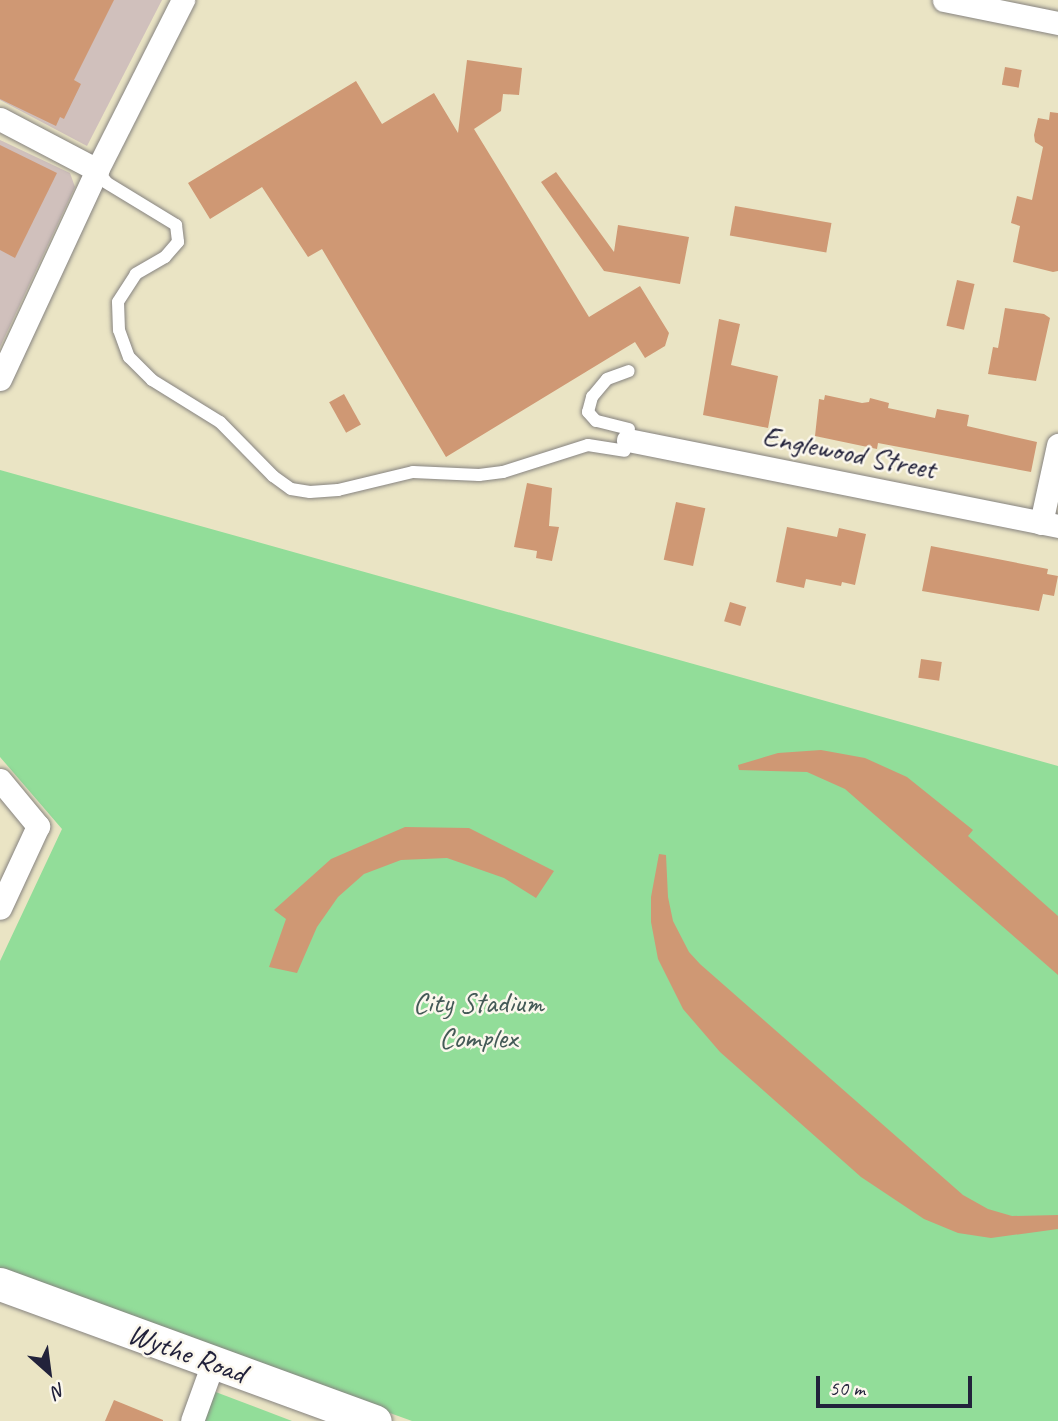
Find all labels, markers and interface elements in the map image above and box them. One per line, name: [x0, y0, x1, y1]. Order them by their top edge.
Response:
street label: Englewood Street: [759, 418, 939, 486]
park label: City Stadium Complex: [413, 984, 543, 1054]
street label: Wythe Road: [123, 1315, 251, 1391]
north arrow: [14, 1337, 84, 1407]
scale bar: [820, 1362, 976, 1406]
text: 50 m: [829, 1375, 865, 1401]
text: N: [48, 1377, 70, 1404]

